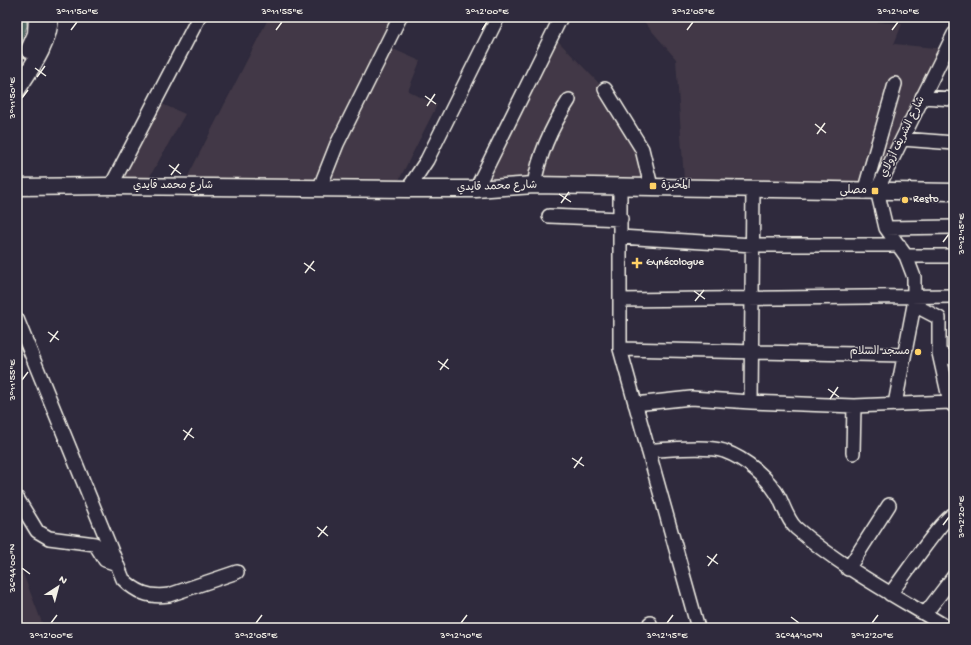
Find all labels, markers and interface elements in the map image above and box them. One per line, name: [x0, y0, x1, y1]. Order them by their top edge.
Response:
text: 3°11'50"E: [55, 6, 99, 18]
text: 3°11'55"E: [260, 6, 303, 18]
text: 3°12'00"E: [465, 6, 509, 18]
text: 3°12'05"E: [671, 6, 715, 18]
text: 3°12'10"E: [876, 6, 919, 18]
text: 3°11'50"E: [7, 76, 19, 120]
street label: شارع الشريف أزولاي: [876, 94, 929, 180]
street label: شارع محمد قايدي: [133, 179, 213, 193]
street label: شارع محمد قايدي: [457, 179, 537, 195]
place label: المخبزة: [661, 179, 690, 192]
marker: المخبزة: [648, 181, 658, 191]
place label: مصلى: [840, 184, 867, 197]
marker: مصلى: [870, 186, 880, 196]
place label: Resto: [913, 194, 939, 206]
marker: Resto: [900, 195, 910, 205]
text: 3°12'15"E: [956, 213, 968, 255]
marker: Gynécologue: [631, 257, 643, 269]
place label: Gynécologue: [646, 257, 704, 269]
place label: مسجد السلام: [850, 345, 910, 359]
marker: مسجد السلام: [913, 347, 923, 357]
text: 3°11'55"E: [7, 359, 19, 402]
text: 3°12'20"E: [956, 495, 968, 539]
text: 36°44'00"N: [7, 543, 19, 593]
north arrow: [38, 567, 78, 607]
text: N: [56, 574, 69, 587]
text: 3°12'00"E: [29, 630, 73, 642]
text: 3°12'05"E: [234, 630, 278, 642]
text: 3°12'10"E: [439, 630, 482, 642]
text: 3°12'15"E: [646, 630, 688, 642]
text: 36°44'10"N: [774, 630, 823, 642]
text: 3°12'20"E: [850, 630, 894, 642]

